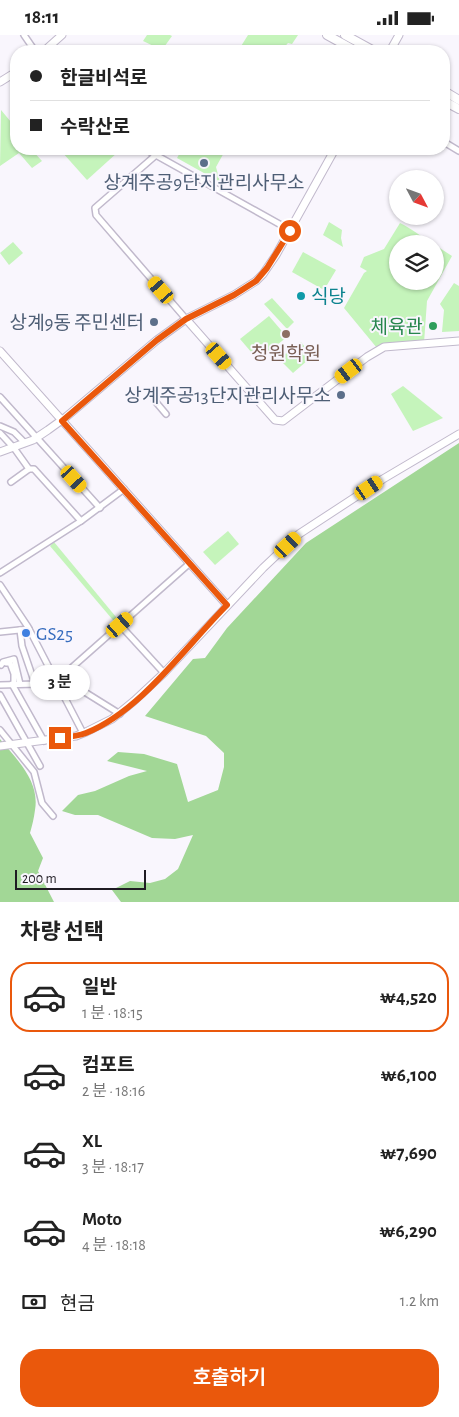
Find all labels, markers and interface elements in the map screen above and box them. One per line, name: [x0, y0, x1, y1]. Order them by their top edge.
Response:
text: 18:11: [25, 8, 59, 27]
text: 한글비석로: [60, 69, 147, 88]
text: 수락산로: [60, 118, 130, 137]
marker: 상계주공9단지관리사무소: [198, 157, 210, 169]
north arrow: [389, 170, 444, 225]
map controls: [389, 170, 444, 290]
place label: 상계주공9단지관리사무소: [103, 173, 305, 193]
route start: [279, 220, 301, 242]
button: layers: [389, 235, 444, 290]
car: [145, 274, 176, 306]
place label: 식당: [311, 287, 346, 307]
marker: 식당: [295, 290, 307, 302]
place label: 상계9동 주민센터: [10, 313, 144, 333]
marker: 상계9동 주민센터: [148, 316, 160, 328]
place label: 체육관: [371, 317, 423, 337]
marker: 체육관: [427, 320, 439, 332]
marker: 청원학원: [280, 328, 292, 340]
car: [203, 340, 234, 372]
place label: 청원학원: [251, 344, 321, 364]
car: [332, 356, 365, 386]
place label: 상계주공13단지관리사무소: [124, 386, 331, 406]
marker: 상계주공13단지관리사무소: [335, 389, 347, 401]
car: [58, 463, 89, 495]
car: [352, 473, 385, 503]
car: [271, 529, 304, 561]
car: [103, 609, 136, 641]
place label: GS25: [36, 625, 73, 644]
marker: GS25: [20, 627, 32, 639]
callout: 3 분: [30, 665, 90, 701]
text: 3 분: [48, 674, 72, 690]
route end: [49, 727, 71, 749]
scale bar: [15, 867, 146, 890]
text: 200 m: [22, 872, 57, 886]
text: 차량 선택: [20, 921, 104, 943]
icon: car: [22, 975, 67, 1020]
text: 일반: [82, 978, 117, 997]
text: ₩4,520: [380, 988, 437, 1007]
text: 1 분 · 18:15: [82, 1005, 143, 1021]
icon: car: [22, 1053, 67, 1098]
text: 컴포트: [82, 1056, 134, 1075]
text: ₩6,100: [381, 1066, 437, 1085]
text: 2 분 · 18:16: [82, 1083, 145, 1099]
icon: car: [22, 1131, 67, 1176]
text: XL: [82, 1132, 102, 1151]
text: ₩7,690: [380, 1144, 437, 1163]
text: 3 분 · 18:17: [82, 1159, 144, 1175]
icon: car: [22, 1209, 67, 1254]
text: Moto: [82, 1210, 122, 1229]
text: ₩6,290: [379, 1222, 437, 1241]
text: 4 분 · 18:18: [82, 1237, 146, 1253]
icon: cash: [20, 1288, 48, 1316]
text: 1.2 km: [400, 1293, 439, 1309]
text: 현금: [60, 1295, 95, 1314]
button: 호출하기: [20, 1349, 439, 1407]

